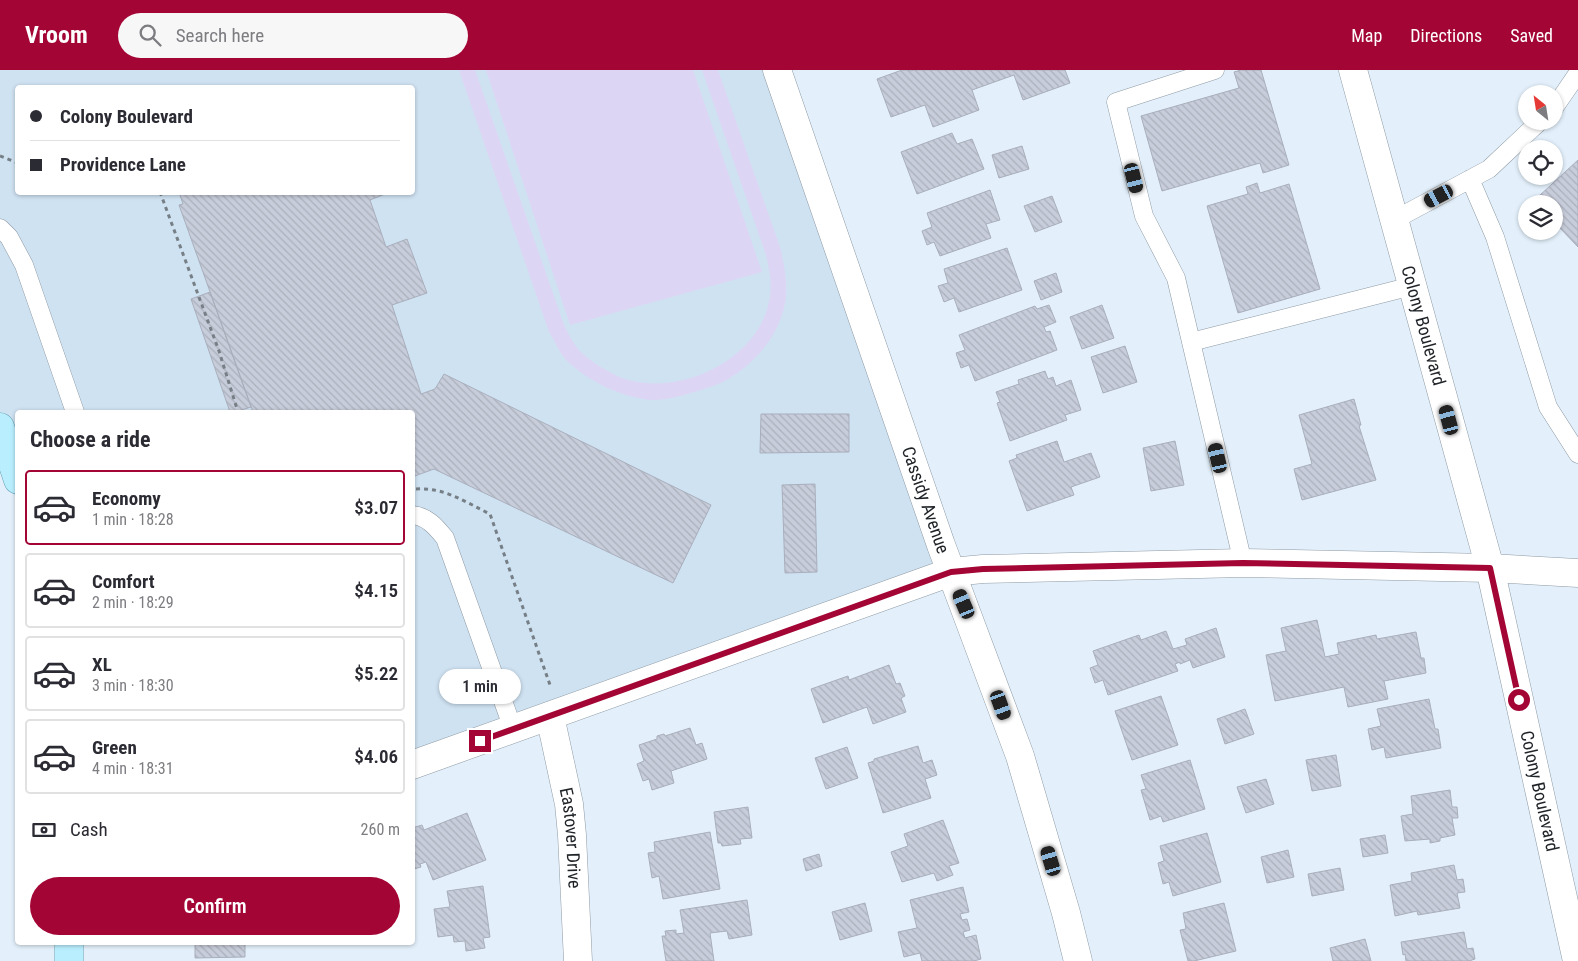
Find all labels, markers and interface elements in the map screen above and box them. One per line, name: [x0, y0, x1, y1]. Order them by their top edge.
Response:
search box: [118, 13, 468, 58]
text: Vroom: [25, 21, 88, 49]
icon: search: [136, 21, 164, 49]
text: Search here: [176, 24, 264, 47]
text: Map: [1351, 25, 1382, 46]
text: Directions: [1410, 25, 1482, 46]
text: Saved: [1510, 25, 1553, 46]
north arrow: [1518, 85, 1562, 130]
map controls: [1518, 85, 1563, 240]
text: Colony Boulevard: [60, 105, 193, 128]
button: locate: [1518, 140, 1563, 185]
text: Providence Lane: [60, 153, 186, 176]
car: [1123, 162, 1144, 194]
car: [1422, 182, 1455, 210]
button: layers: [1518, 195, 1563, 240]
street label: Colony Boulevard: [1397, 263, 1450, 388]
car: [1437, 404, 1460, 436]
text: Choose a ride: [30, 427, 151, 452]
car: [1207, 442, 1228, 474]
street label: Cassidy Avenue: [898, 444, 954, 556]
icon: car: [32, 485, 77, 530]
text: Economy: [92, 487, 161, 510]
text: $3.07: [354, 496, 398, 519]
text: 1 min · 18:28: [92, 510, 174, 529]
icon: car: [32, 568, 77, 613]
text: Comfort: [92, 570, 155, 593]
text: $4.15: [354, 579, 398, 602]
car: [951, 587, 976, 621]
text: 2 min · 18:29: [92, 593, 174, 612]
icon: car: [32, 651, 77, 696]
text: XL: [92, 653, 112, 676]
text: $5.22: [354, 662, 398, 685]
callout: 1 min: [439, 668, 521, 704]
text: 3 min · 18:30: [92, 676, 174, 695]
text: 1 min: [462, 677, 498, 696]
car: [988, 688, 1013, 722]
route start: [1508, 689, 1530, 711]
street label: Colony Boulevard: [1516, 729, 1563, 853]
route end: [469, 730, 491, 752]
icon: car: [32, 734, 77, 779]
text: Green: [92, 736, 137, 759]
text: $4.06: [354, 745, 398, 768]
text: 4 min · 18:31: [92, 759, 174, 778]
street label: Eastover Drive: [556, 785, 586, 889]
icon: cash: [30, 816, 58, 844]
text: Cash: [70, 818, 108, 841]
text: 260 m: [361, 820, 400, 839]
car: [1039, 844, 1062, 878]
button: Confirm: [30, 877, 400, 935]

